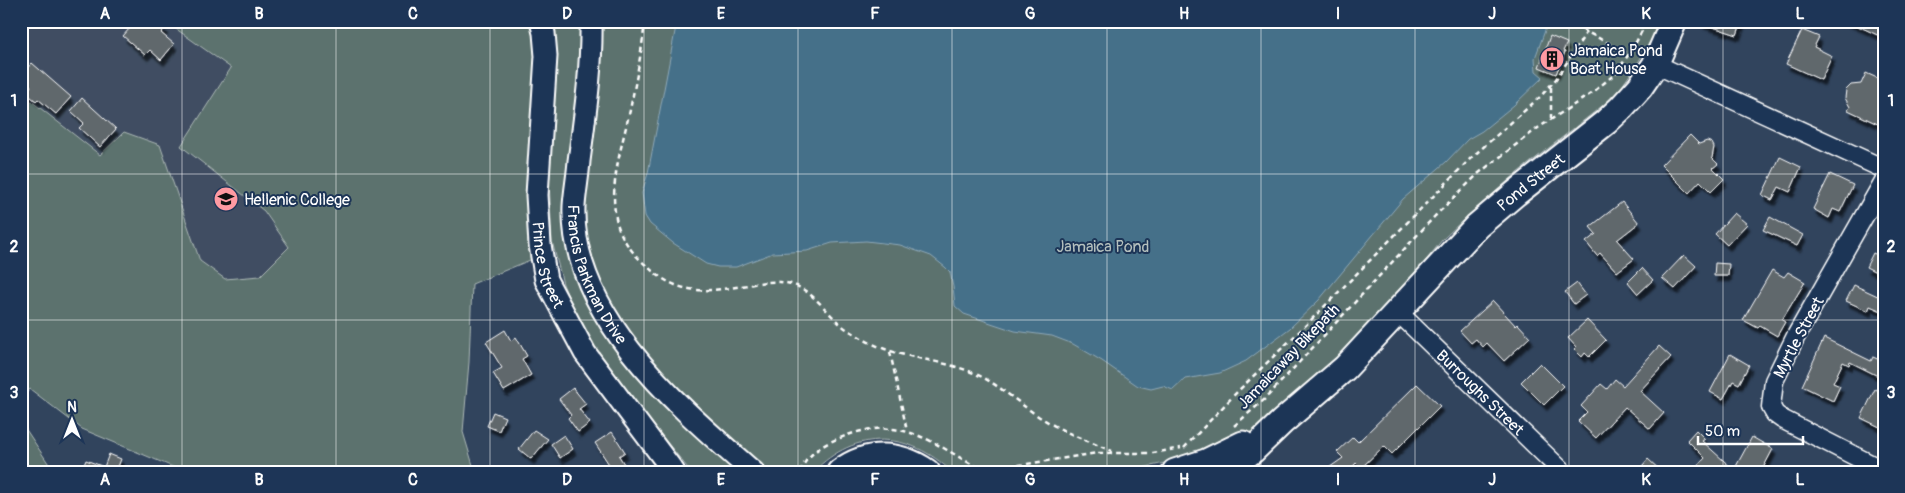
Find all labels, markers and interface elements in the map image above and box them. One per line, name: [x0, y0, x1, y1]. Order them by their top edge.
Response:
text: A: [100, 4, 111, 24]
text: B: [254, 4, 264, 24]
text: C: [408, 4, 418, 24]
text: D: [562, 4, 572, 24]
text: E: [717, 4, 726, 24]
text: F: [870, 4, 880, 24]
text: G: [1025, 4, 1036, 24]
text: H: [1179, 4, 1189, 24]
text: I: [1336, 4, 1340, 24]
text: J: [1488, 4, 1496, 24]
text: K: [1641, 4, 1651, 24]
text: L: [1795, 4, 1805, 24]
place label: Jamaica Pond Boat House: [1570, 41, 1663, 79]
building icon: Jamaica Pond Boat House: [1539, 46, 1565, 72]
text: 1: [11, 91, 17, 111]
text: 1: [1888, 91, 1894, 111]
street label: Pond Street: [1493, 149, 1569, 216]
school or university icon: Hellenic College: [213, 186, 239, 212]
place label: Hellenic College: [244, 190, 350, 210]
street label: Francis Parkman Drive: [563, 204, 631, 349]
street label: Prince Street: [528, 221, 568, 312]
text: 2: [10, 237, 19, 257]
park label: Jamaica Pond: [1057, 237, 1149, 257]
text: 2: [1887, 237, 1896, 257]
street label: Myrtle Street: [1769, 293, 1829, 381]
street label: Jamaicaway Bikepath: [1233, 300, 1344, 414]
street label: Burroughs Street: [1432, 346, 1528, 440]
text: 3: [10, 383, 19, 403]
text: 3: [1887, 383, 1896, 403]
north arrow: [48, 396, 98, 446]
text: N: [67, 399, 77, 416]
scale bar: [1698, 413, 1802, 445]
text: 50 m: [1705, 422, 1740, 441]
text: A: [100, 470, 111, 490]
text: B: [254, 470, 264, 490]
text: C: [408, 470, 418, 490]
text: D: [562, 470, 572, 490]
text: E: [717, 470, 726, 490]
text: F: [870, 470, 880, 490]
text: G: [1025, 470, 1036, 490]
text: H: [1179, 470, 1189, 490]
text: I: [1336, 470, 1340, 490]
text: J: [1488, 470, 1496, 490]
text: K: [1641, 470, 1651, 490]
text: L: [1795, 470, 1805, 490]

